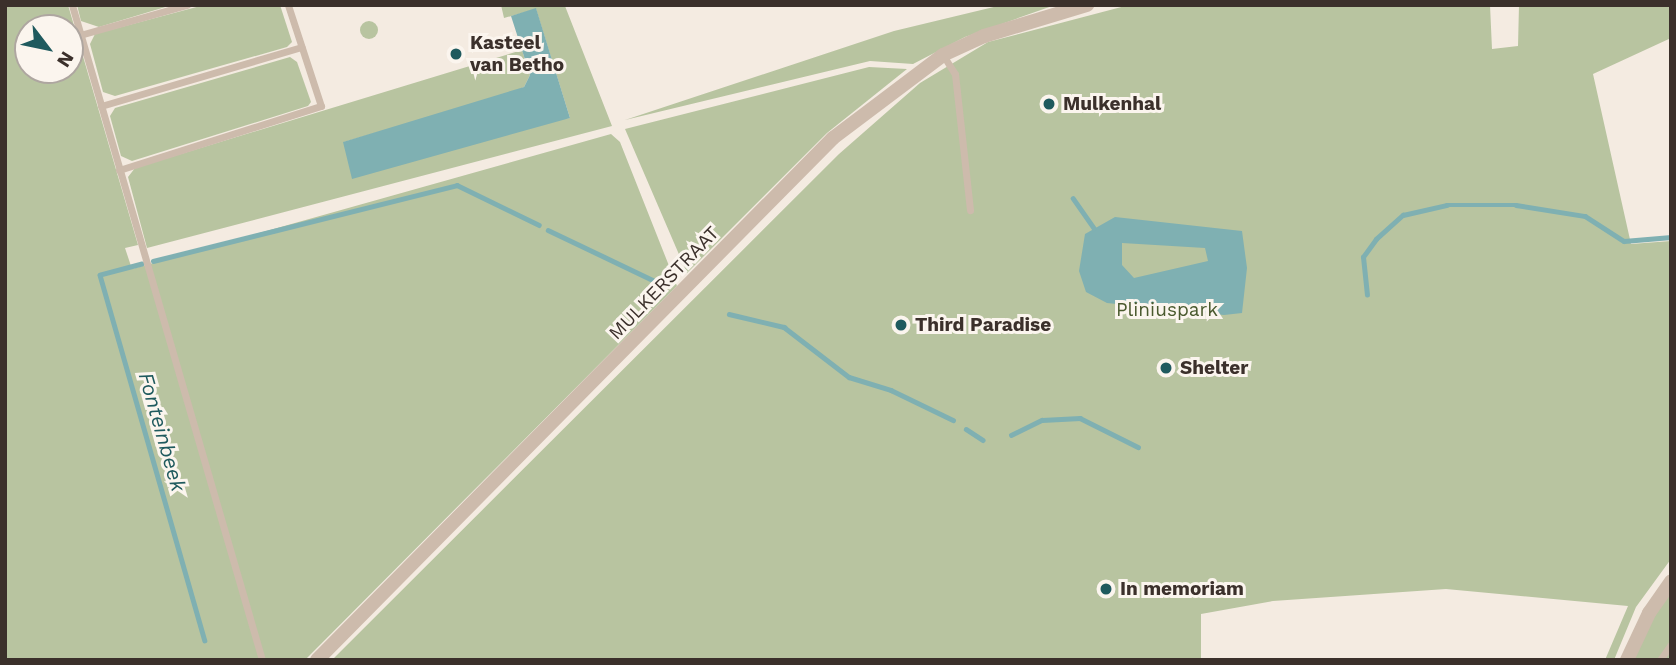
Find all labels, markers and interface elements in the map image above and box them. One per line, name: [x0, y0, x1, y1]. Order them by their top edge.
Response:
north arrow: [14, 14, 84, 84]
place label: Kasteel van Betho: [470, 32, 564, 76]
marker: Kasteel van Betho: [448, 46, 464, 62]
text: N: [52, 47, 79, 71]
place label: Mulkenhal: [1063, 93, 1161, 115]
marker: Mulkenhal: [1041, 96, 1057, 112]
street label: MULKERSTRAAT: [604, 222, 724, 344]
park label: Pliniuspark: [1116, 299, 1218, 321]
place label: Third Paradise: [915, 314, 1051, 336]
marker: Third Paradise: [893, 317, 909, 333]
place label: Shelter: [1180, 357, 1248, 379]
marker: Shelter: [1158, 360, 1174, 376]
water label: Fonteinbeek: [133, 369, 191, 495]
place label: In memoriam: [1120, 578, 1244, 600]
marker: In memoriam: [1098, 581, 1114, 597]

